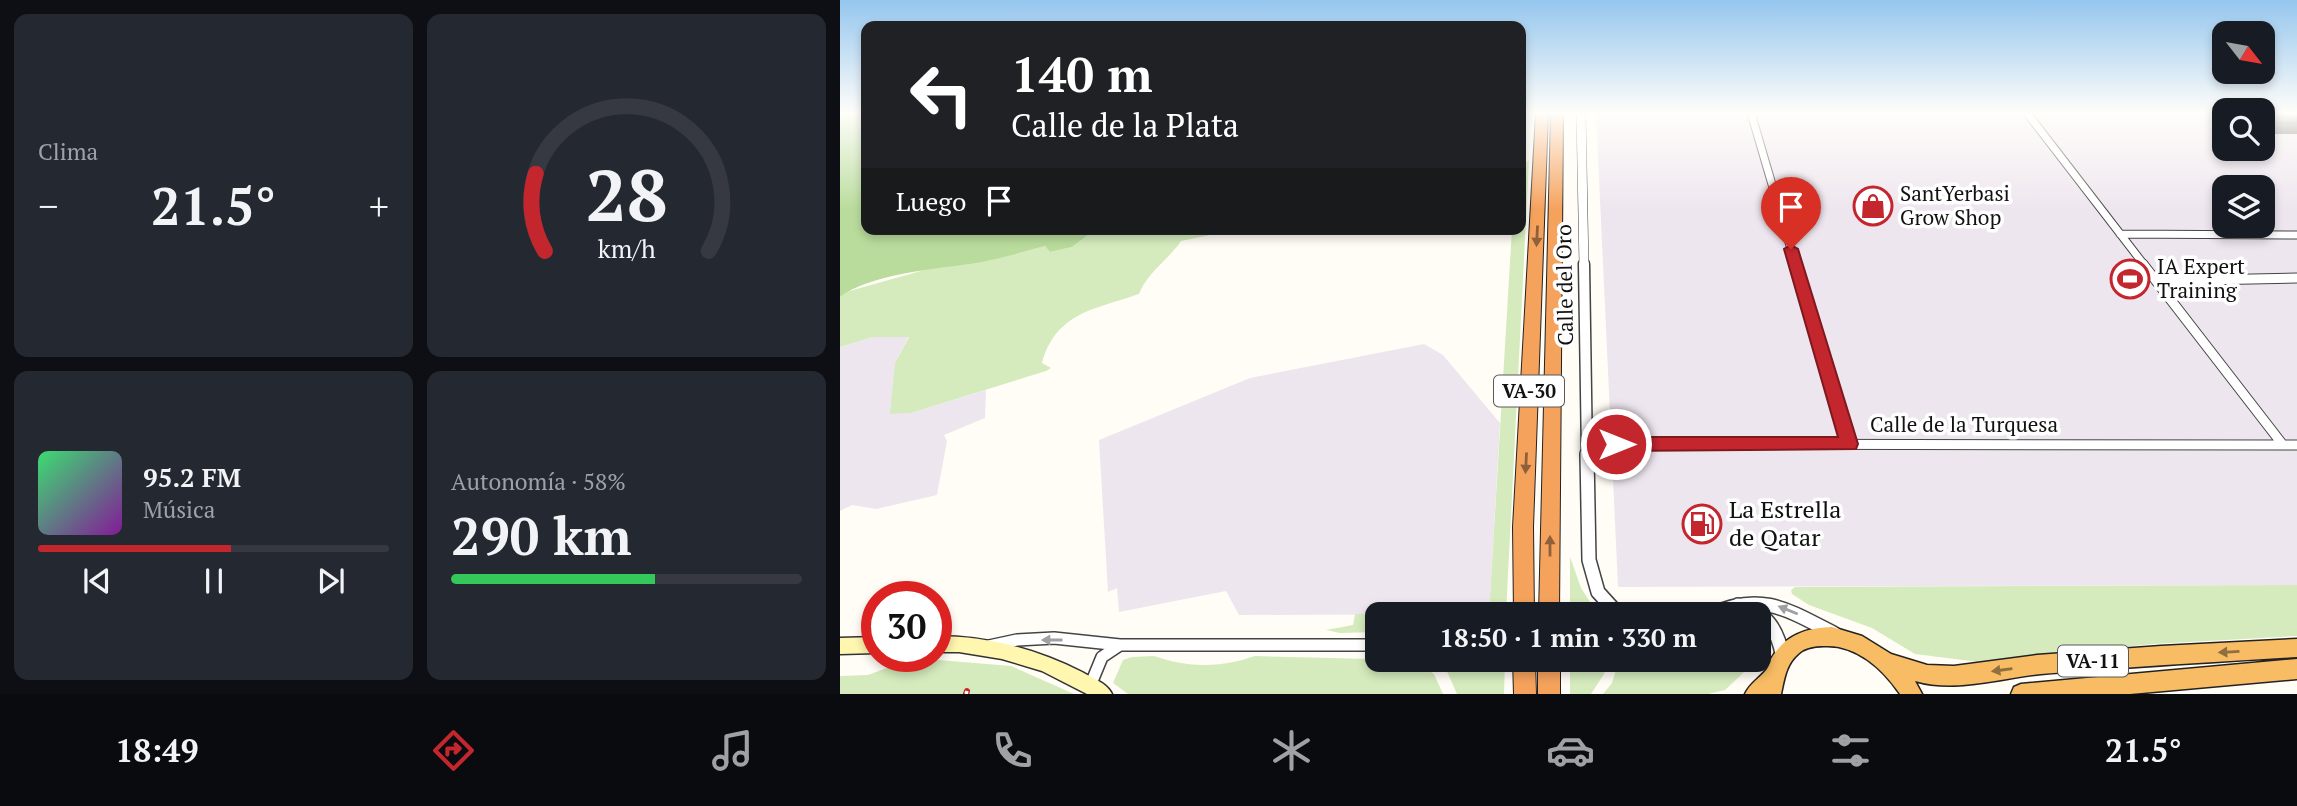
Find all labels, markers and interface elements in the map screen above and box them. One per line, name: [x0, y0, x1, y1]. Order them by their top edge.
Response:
north arrow: [2212, 21, 2275, 84]
map controls: [2212, 21, 2275, 238]
text: 140 m: [1011, 41, 1153, 106]
icon: left: [896, 49, 987, 140]
button: search: [2212, 98, 2275, 161]
text: Calle de la Plata: [1011, 104, 1239, 146]
text: Clima: [38, 136, 98, 167]
text: 28: [585, 146, 668, 243]
text: 21.5°: [151, 171, 276, 240]
button: layers: [2212, 175, 2275, 238]
pin: [1761, 177, 1821, 249]
place label: SantYerbasi Grow Shop: [1900, 179, 2010, 231]
text: −: [38, 181, 58, 231]
text: +: [369, 181, 389, 231]
icon: arrive: [980, 182, 1018, 220]
text: Luego: [896, 184, 966, 218]
shop icon: SantYerbasi Grow Shop: [1852, 185, 1894, 227]
icon: arrive: [1772, 188, 1810, 226]
street label: Calle del Oro: [1549, 224, 1579, 346]
one-way arrow: [1531, 225, 1542, 247]
text: km/h: [598, 232, 656, 265]
place label: IA Expert Training: [2157, 252, 2245, 304]
sports icon: IA Expert Training: [2109, 258, 2151, 300]
road number: VA-30: [1494, 376, 1564, 406]
position arrow: [1579, 407, 1653, 481]
street label: Calle de la Turquesa: [1870, 410, 2058, 438]
one-way arrow: [1520, 452, 1531, 474]
text: 95.2 FM: [143, 460, 241, 494]
text: Autonomía · 58%: [451, 466, 626, 497]
place label: La Estrella de Qatar: [1729, 493, 1841, 553]
text: Música: [143, 494, 215, 525]
text: 290 km: [451, 501, 632, 570]
fuel station icon: La Estrella de Qatar: [1681, 503, 1723, 545]
one-way arrow: [1544, 535, 1556, 557]
icon: previous: [78, 562, 116, 600]
icon: pause: [195, 562, 233, 600]
icon: next: [312, 562, 350, 600]
speed limit sign: 30: [861, 581, 952, 672]
one-way arrow: [1778, 605, 1799, 616]
text: 18:50 · 1 min · 330 m: [1439, 620, 1697, 654]
one-way arrow: [1041, 634, 1063, 646]
road number: VA-11: [2058, 646, 2128, 676]
one-way arrow: [2218, 647, 2240, 658]
one-way arrow: [1991, 665, 2013, 676]
icon: directions: [429, 726, 478, 775]
icon: music: [708, 726, 757, 775]
icon: phone: [988, 726, 1037, 775]
icon: climate: [1267, 726, 1316, 775]
icon: car: [1546, 726, 1595, 775]
icon: filters: [1826, 726, 1875, 775]
text: 18:49: [115, 729, 198, 771]
text: 21.5°: [2105, 729, 2182, 771]

